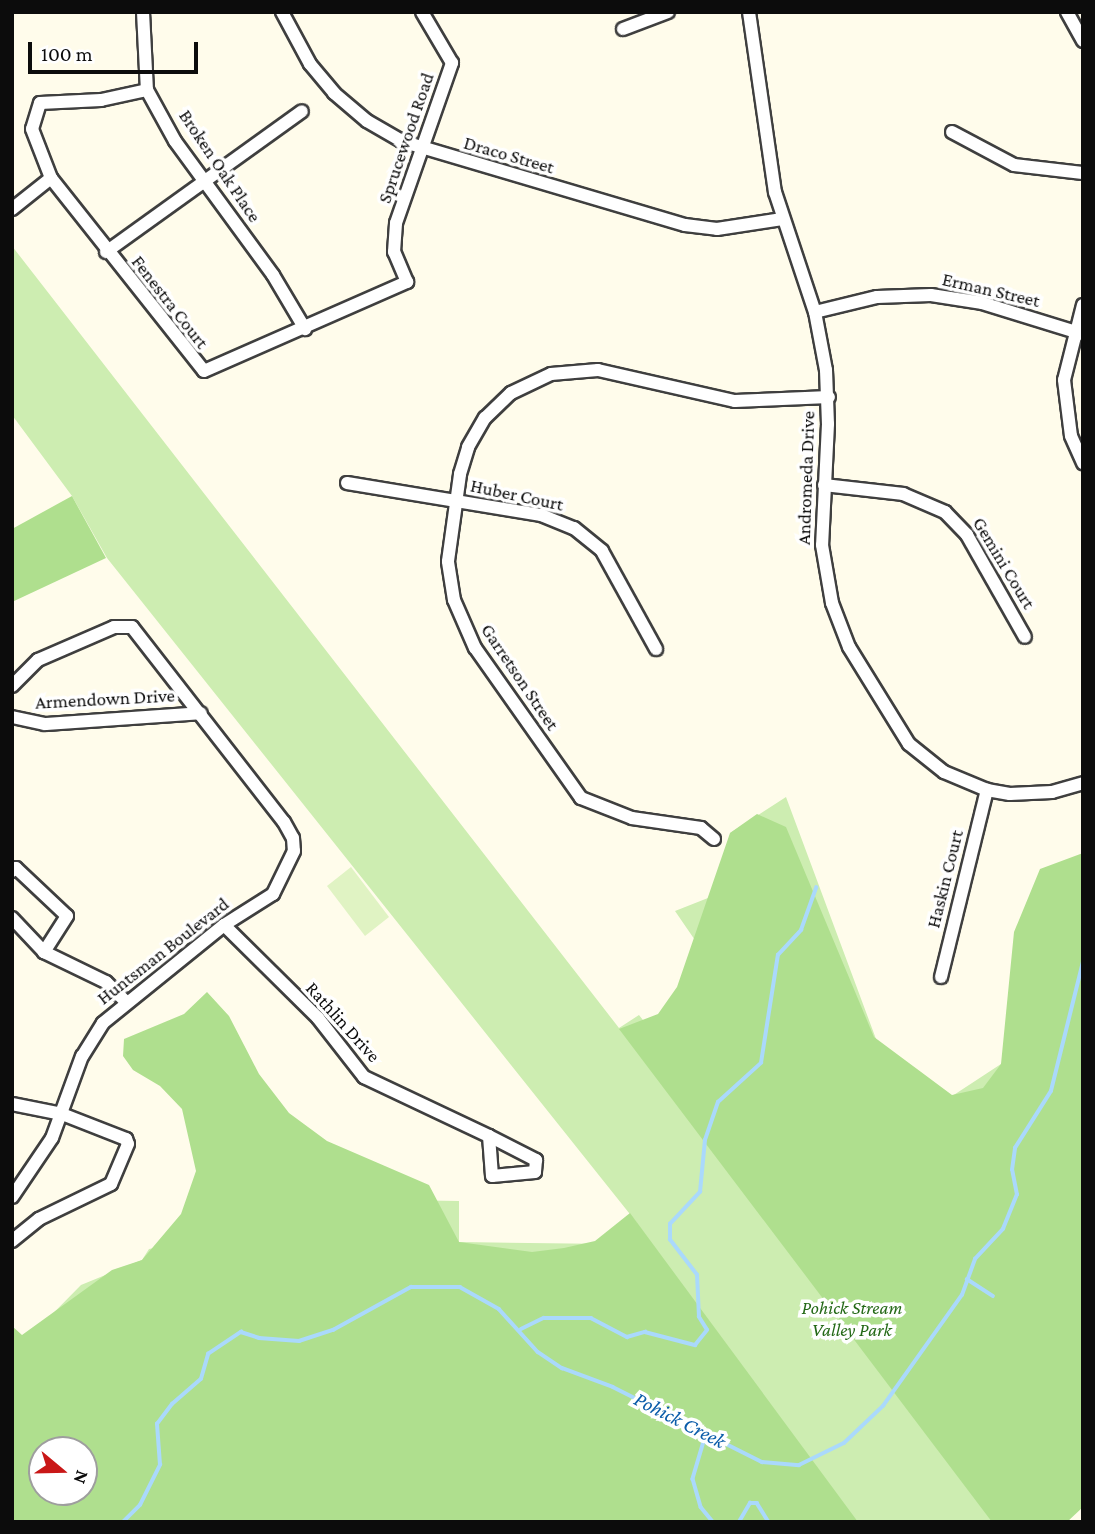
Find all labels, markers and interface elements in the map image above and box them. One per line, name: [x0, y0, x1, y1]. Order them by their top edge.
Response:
scale bar: [32, 28, 201, 72]
text: 100 m: [41, 42, 93, 66]
street label: Sprucewood Road: [373, 70, 439, 206]
street label: Broken Oak Place: [174, 105, 266, 227]
street label: Draco Street: [461, 131, 557, 179]
street label: Fenestra Court: [127, 251, 213, 353]
street label: Erman Street: [940, 268, 1042, 312]
street label: Andromeda Drive: [792, 411, 820, 545]
street label: Huber Court: [468, 474, 566, 516]
street label: Gemini Court: [968, 513, 1040, 613]
street label: Garretson Street: [476, 619, 564, 735]
street label: Armendown Drive: [35, 684, 175, 714]
street label: Haskin Court: [922, 828, 968, 930]
street label: Huntsman Boulevard: [93, 892, 233, 1010]
street label: Rathlin Drive: [301, 977, 385, 1067]
park label: Pohick Stream Valley Park: [802, 1297, 902, 1341]
water label: Pohick Creek: [630, 1386, 730, 1454]
north arrow: [28, 1436, 98, 1506]
text: N: [69, 1468, 93, 1487]

